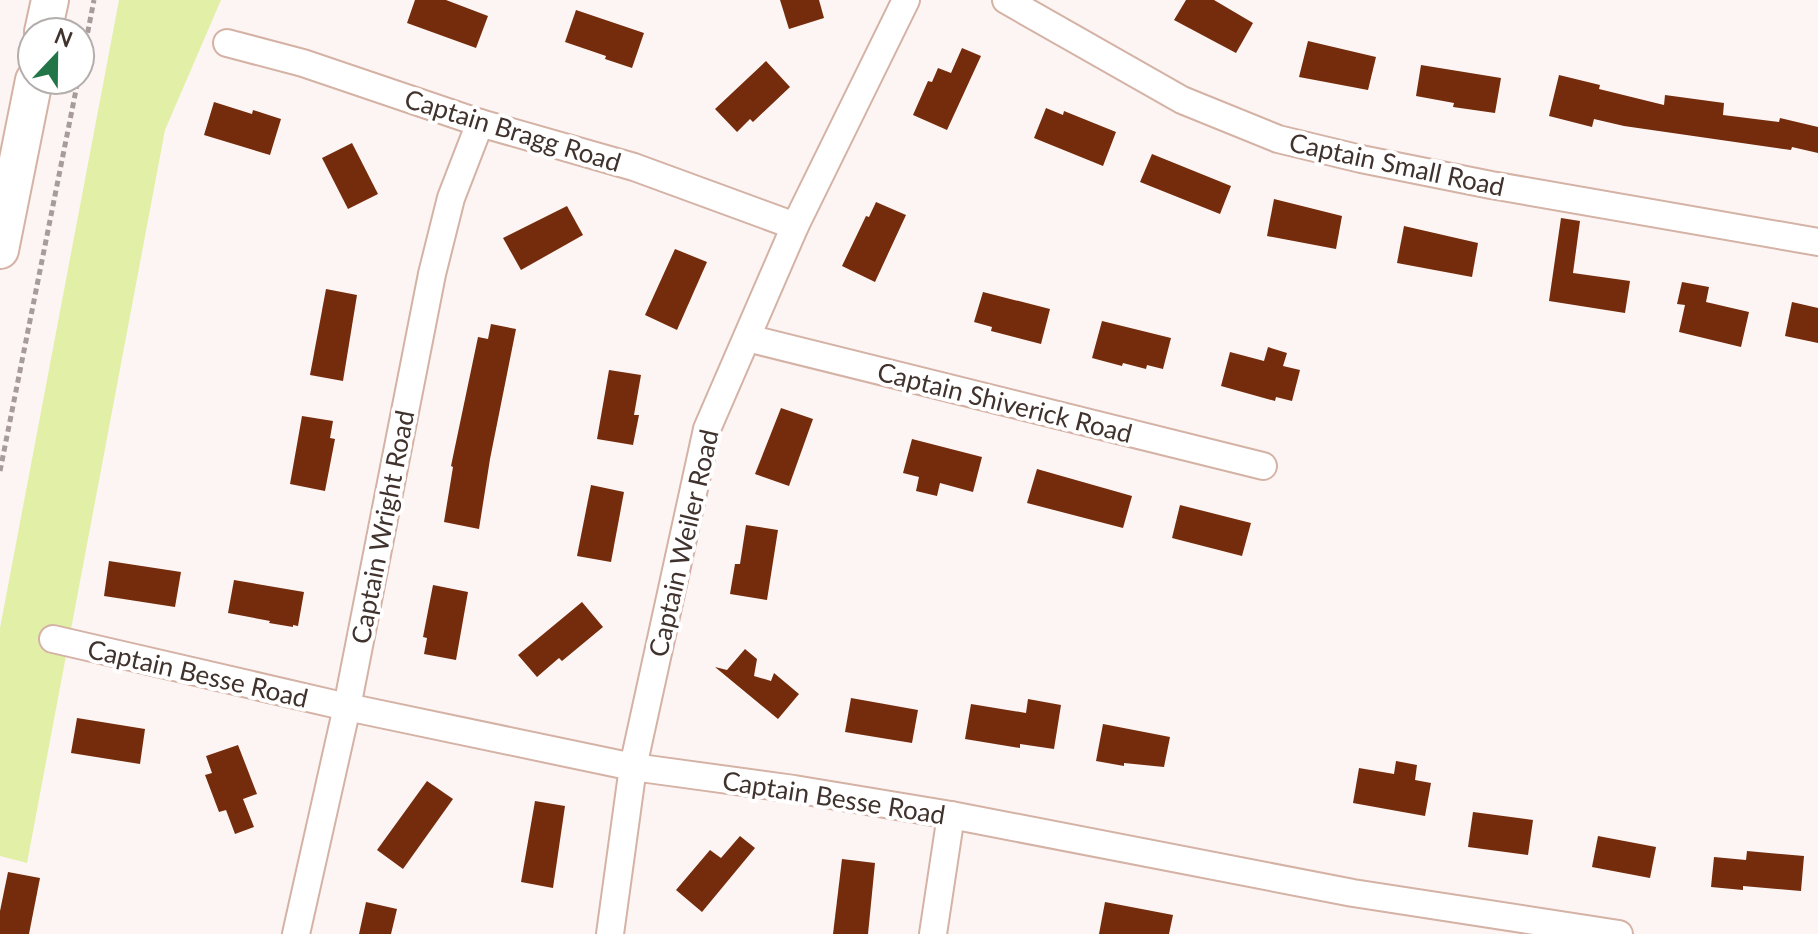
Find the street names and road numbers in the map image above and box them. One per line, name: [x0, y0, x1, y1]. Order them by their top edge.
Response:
street label: Captain Bragg Road: [401, 82, 625, 178]
street label: Captain Small Road: [1287, 126, 1507, 202]
street label: Captain Shiverick Road: [874, 355, 1136, 449]
street label: Captain Wright Road: [344, 408, 420, 646]
street label: Captain Weiler Road: [641, 426, 725, 660]
street label: Captain Besse Road: [85, 632, 311, 714]
street label: Captain Besse Road: [720, 764, 948, 830]

